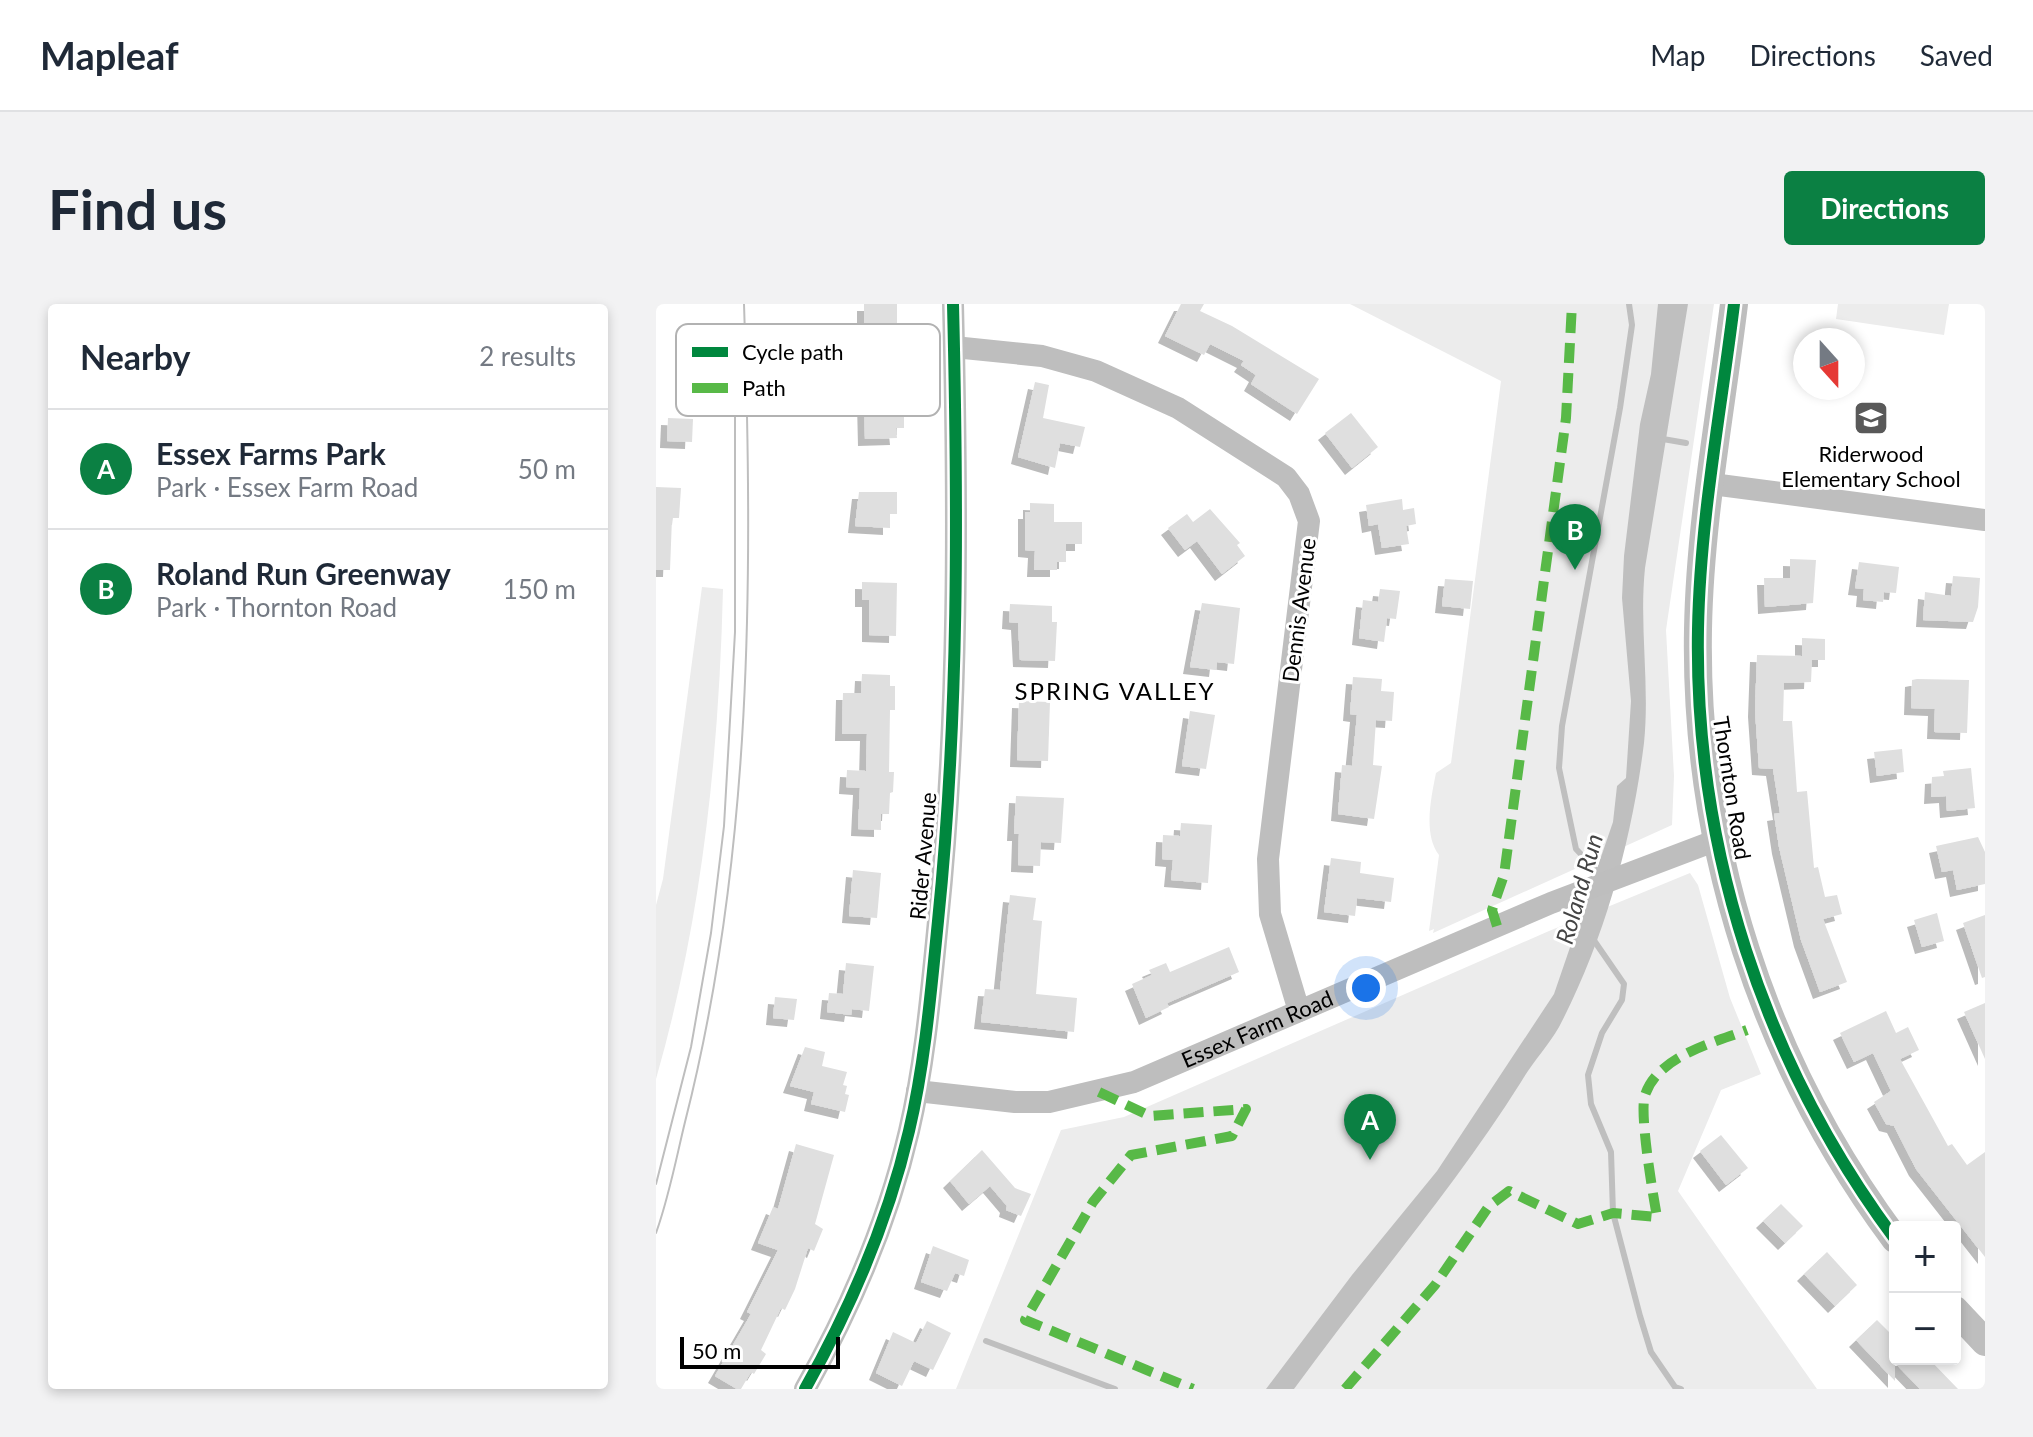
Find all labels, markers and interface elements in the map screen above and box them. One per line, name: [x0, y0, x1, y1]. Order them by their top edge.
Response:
text: Mapleaf: [40, 32, 179, 78]
text: Map: [1650, 38, 1705, 72]
text: Directions: [1749, 38, 1876, 72]
text: Saved: [1920, 38, 1993, 72]
button: Directions: [1784, 171, 1985, 245]
text: Find us: [48, 175, 227, 242]
legend: [676, 324, 940, 416]
north arrow: [1793, 328, 1865, 400]
text: Nearby: [80, 336, 191, 377]
text: Cycle path: [742, 338, 844, 365]
text: 2 results: [479, 340, 576, 372]
text: Path: [742, 374, 786, 401]
school or university icon: Riderwood Elementary School: [1852, 399, 1890, 437]
text: Essex Farms Park: [156, 435, 386, 471]
place label: Riderwood Elementary School: [1781, 440, 1961, 492]
text: A: [97, 453, 115, 485]
text: 50 m: [518, 453, 576, 485]
text: Park · Essex Farm Road: [156, 471, 418, 503]
pin: B: [1549, 504, 1601, 570]
street label: Dennis Avenue: [1276, 536, 1321, 684]
text: Roland Run Greenway: [156, 555, 451, 591]
text: B: [97, 573, 115, 605]
text: 150 m: [503, 573, 576, 605]
text: Park · Thornton Road: [156, 591, 397, 623]
district label: SPRING VALLEY: [1014, 676, 1216, 705]
street label: Thornton Road: [1708, 714, 1757, 861]
street label: Rider Avenue: [903, 791, 942, 921]
water label: Roland Run: [1549, 830, 1608, 947]
your location: [1346, 968, 1386, 1008]
street label: Essex Farm Road: [1177, 984, 1337, 1073]
pin: A: [1344, 1094, 1396, 1160]
map controls: [1889, 1221, 1961, 1365]
button: +: [1889, 1221, 1961, 1293]
button: −: [1889, 1293, 1961, 1365]
scale bar: [680, 1333, 840, 1369]
text: 50 m: [692, 1337, 741, 1364]

